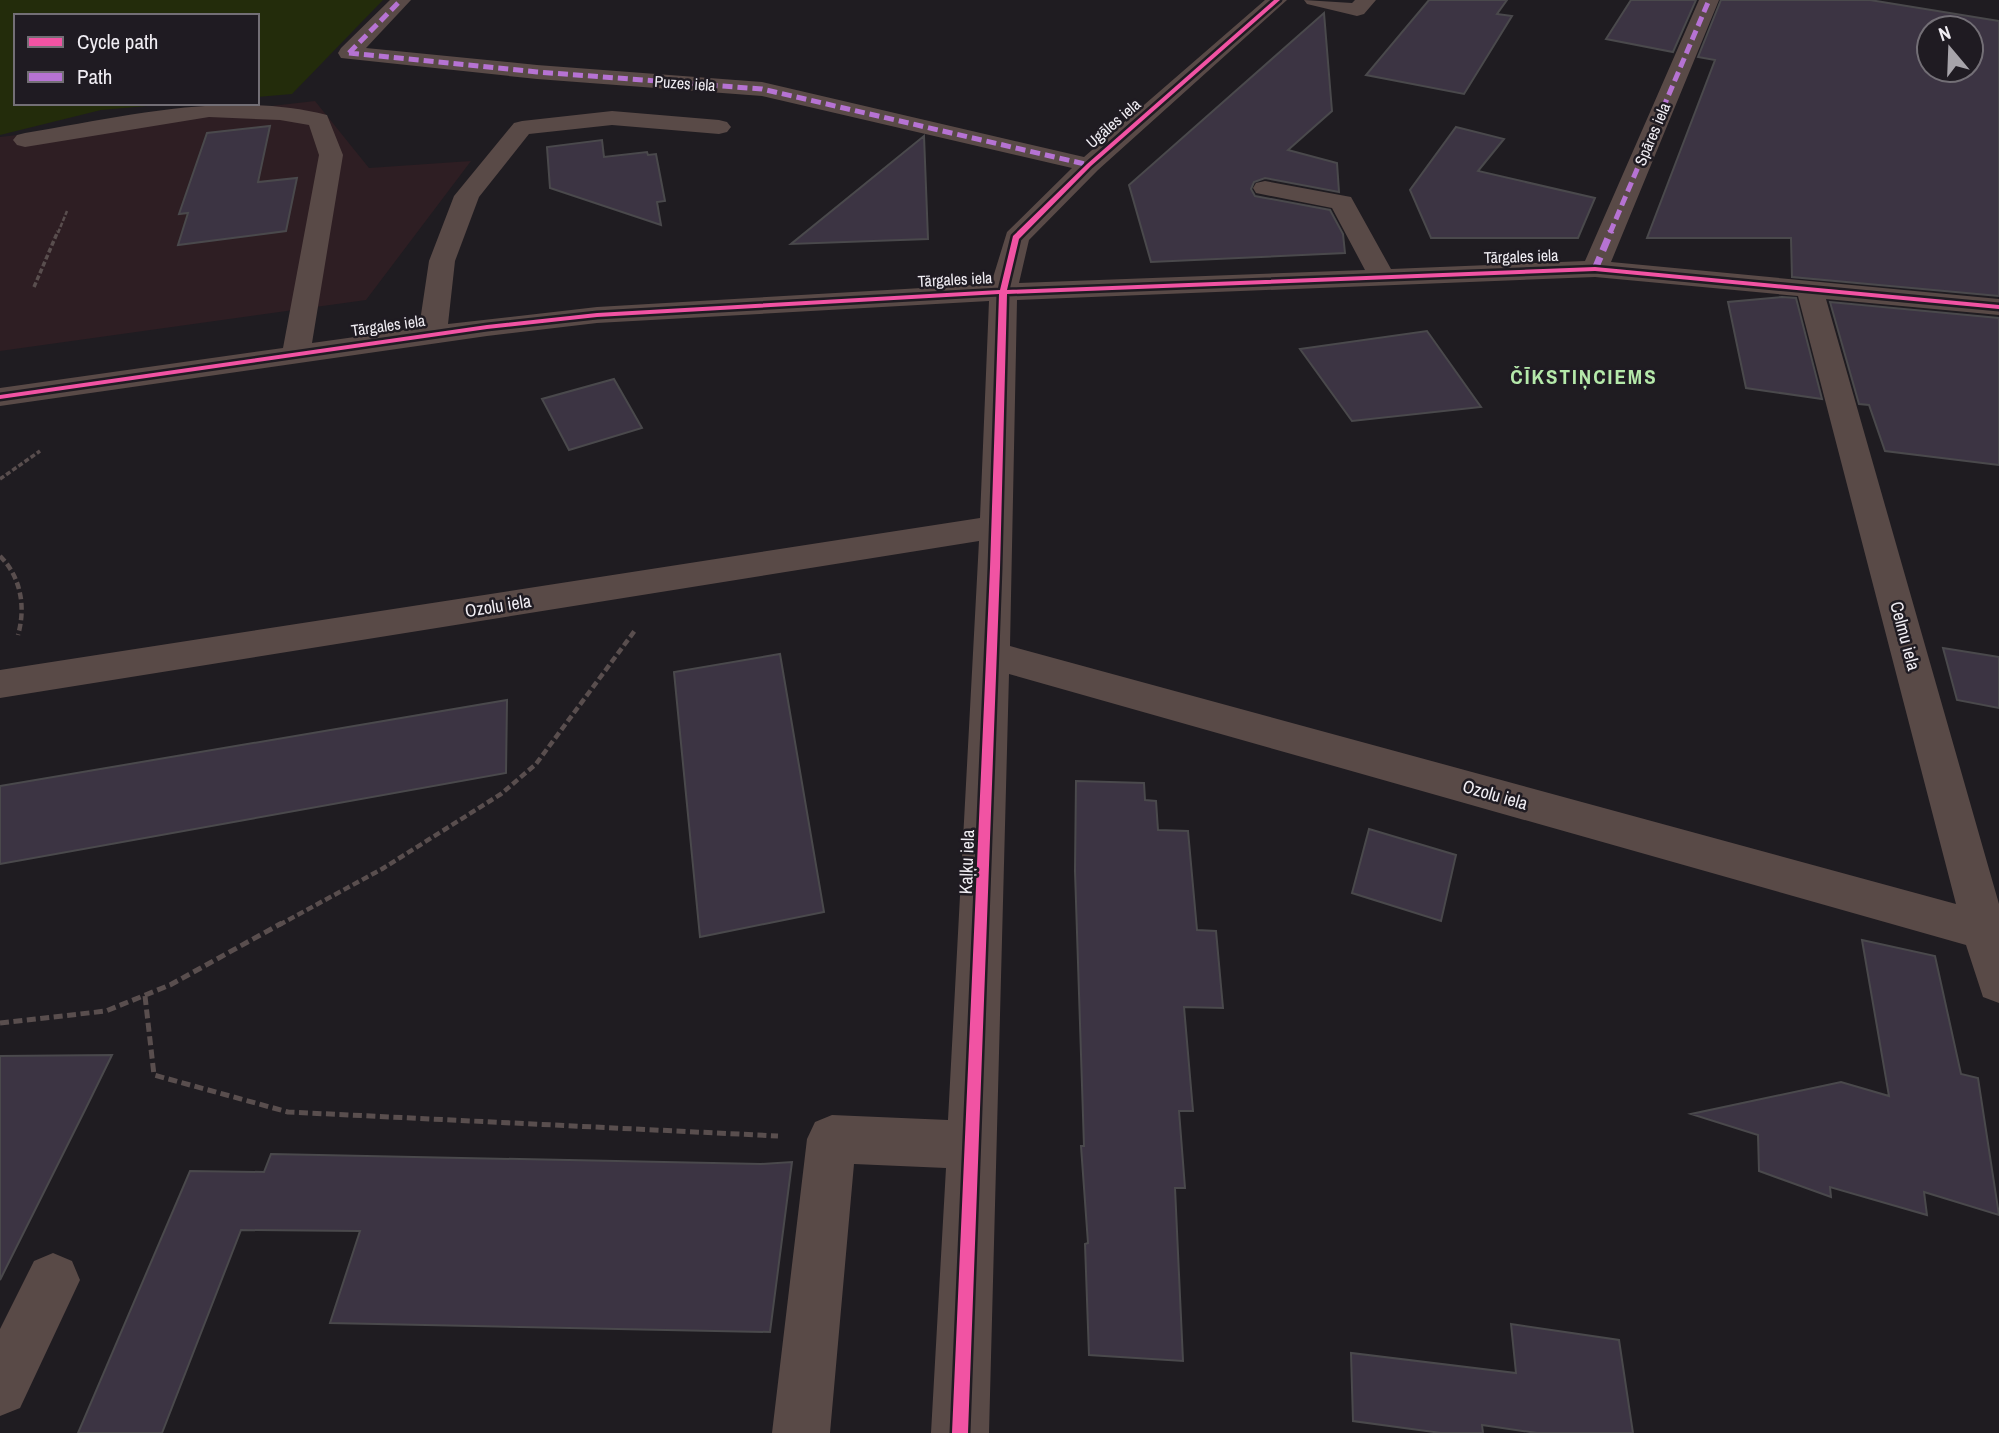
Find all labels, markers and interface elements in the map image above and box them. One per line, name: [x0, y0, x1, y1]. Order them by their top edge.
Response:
legend: [14, 14, 259, 105]
north arrow: [1915, 14, 1985, 84]
text: N: [1935, 19, 1954, 47]
text: Cycle path: [77, 27, 158, 56]
text: Path: [77, 62, 112, 91]
street label: Puzes iela: [654, 70, 717, 96]
street label: Ugāles iela: [1081, 93, 1146, 153]
street label: Spāres iela: [1629, 99, 1675, 169]
street label: Tārgales iela: [1483, 244, 1559, 268]
street label: Tārgales iela: [917, 266, 994, 292]
street label: Tārgales iela: [350, 309, 427, 341]
district label: ČĪKSTIŅCIEMS: [1510, 362, 1658, 391]
street label: Ozolu iela: [463, 588, 533, 623]
street label: Celmu iela: [1884, 599, 1927, 673]
street label: Ozolu iela: [1460, 773, 1531, 816]
street label: Kaļķu iela: [953, 829, 980, 895]

